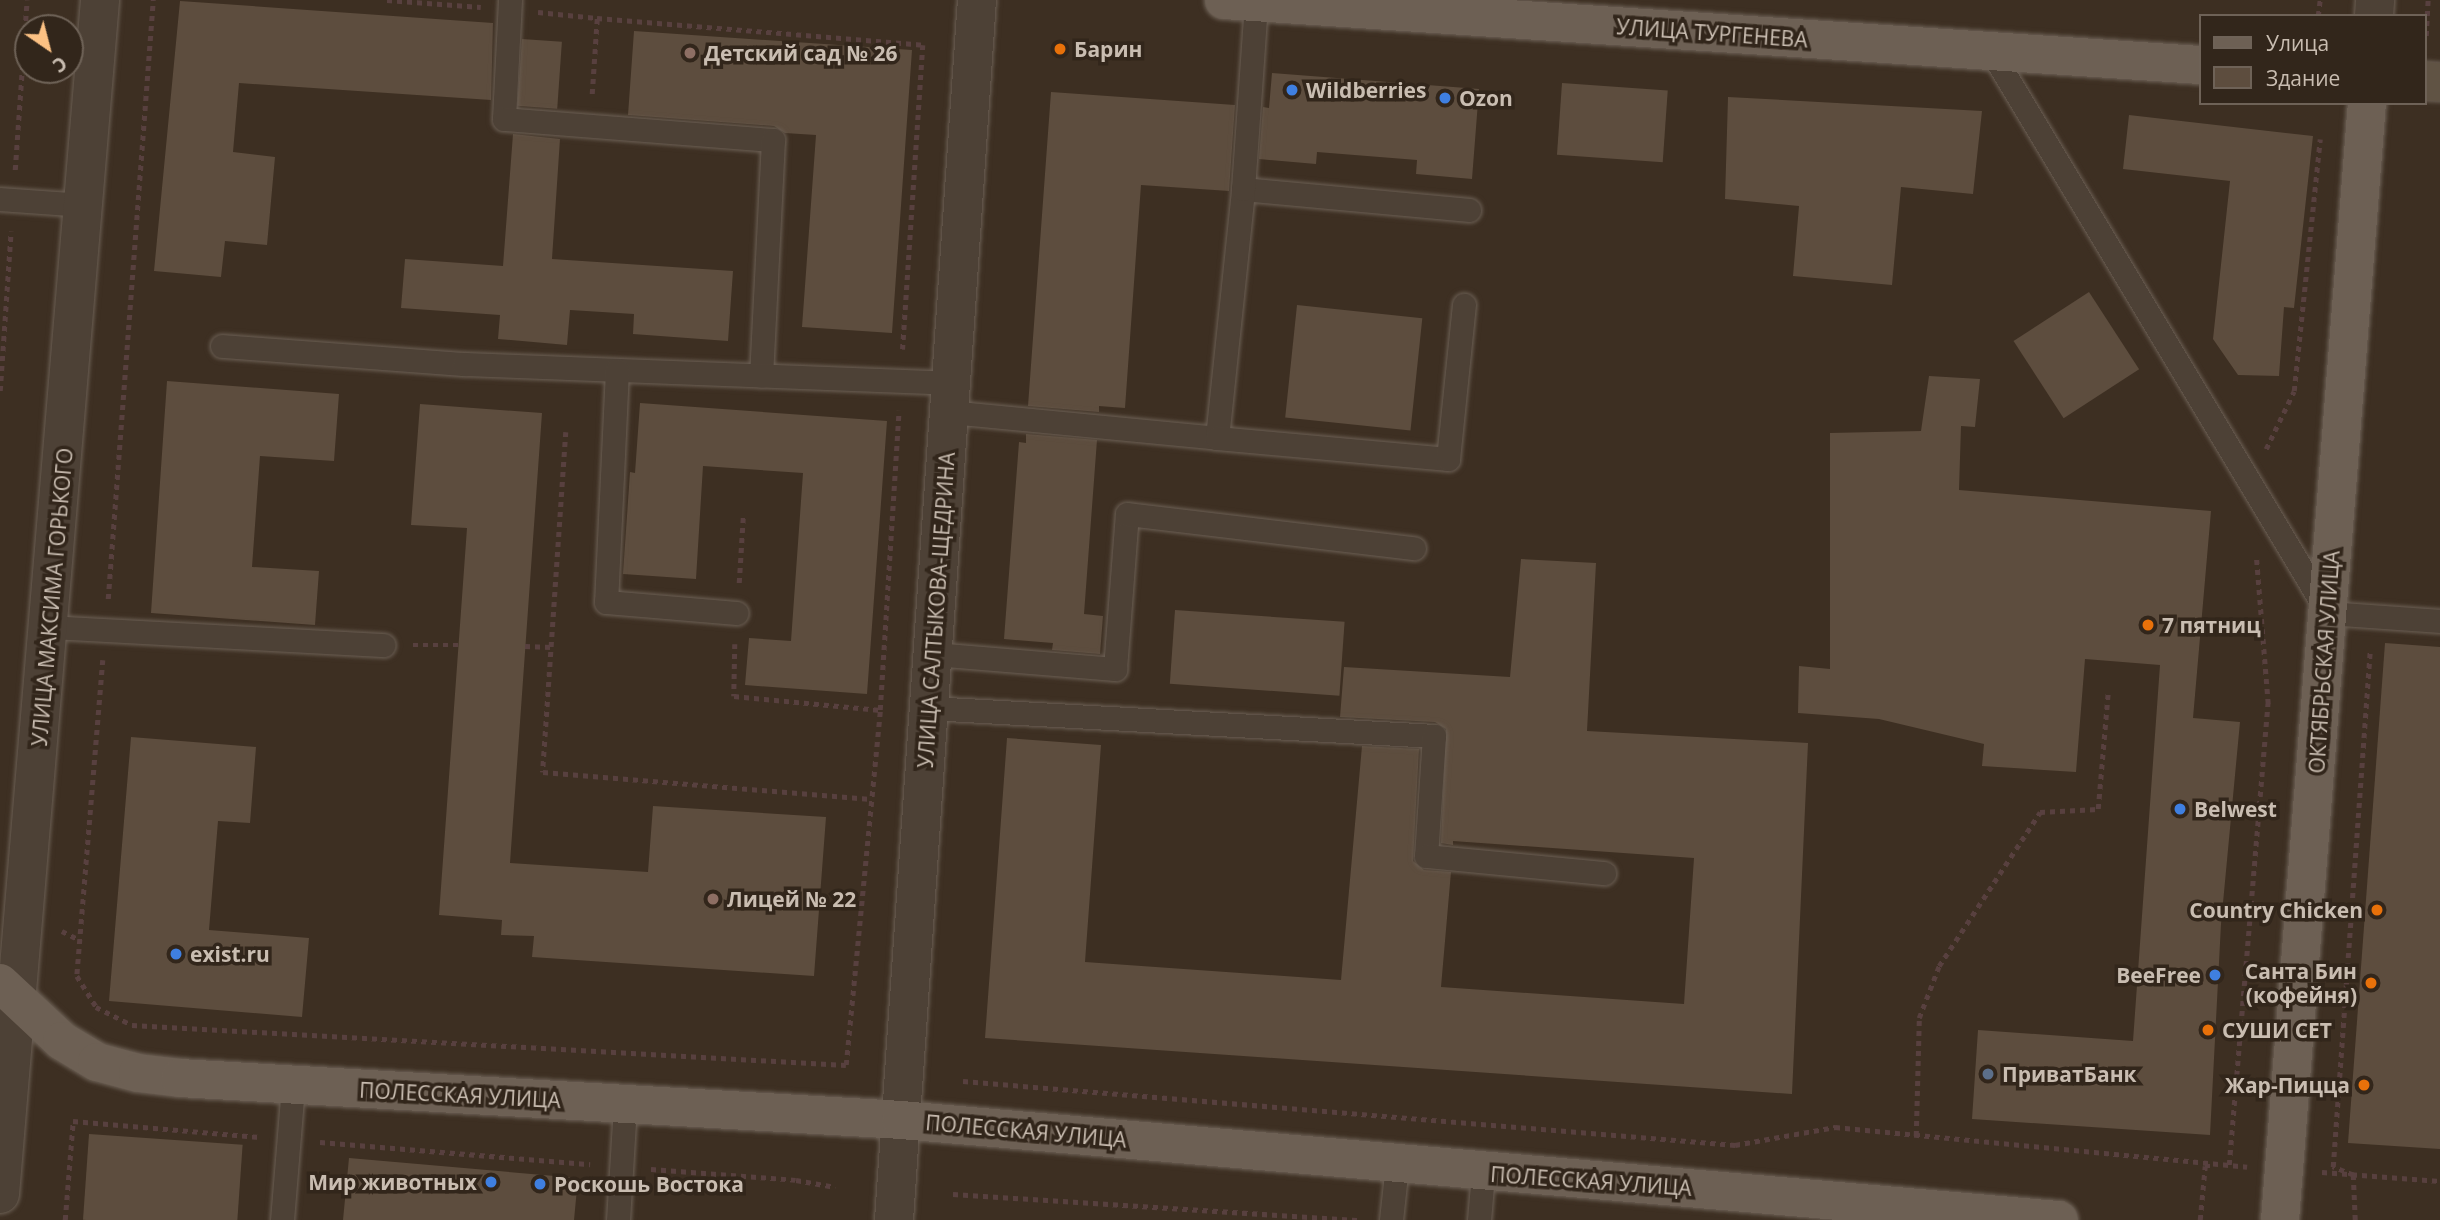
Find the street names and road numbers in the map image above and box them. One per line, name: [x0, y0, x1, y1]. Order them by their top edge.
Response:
street label: УЛИЦА ТУРГЕНЕВА: [1616, 14, 1808, 52]
street label: УЛИЦА МАКСИМА ГОРЬКОГО: [26, 447, 78, 747]
street label: УЛИЦА САЛТЫКОВА-ЩЕДРИНА: [912, 451, 960, 769]
street label: ОКТЯБРЬСКАЯ УЛИЦА: [2304, 550, 2344, 774]
street label: ПОЛЕССКАЯ УЛИЦА: [359, 1077, 561, 1113]
street label: ПОЛЕССКАЯ УЛИЦА: [924, 1110, 1128, 1152]
street label: ПОЛЕССКАЯ УЛИЦА: [1489, 1161, 1693, 1201]

